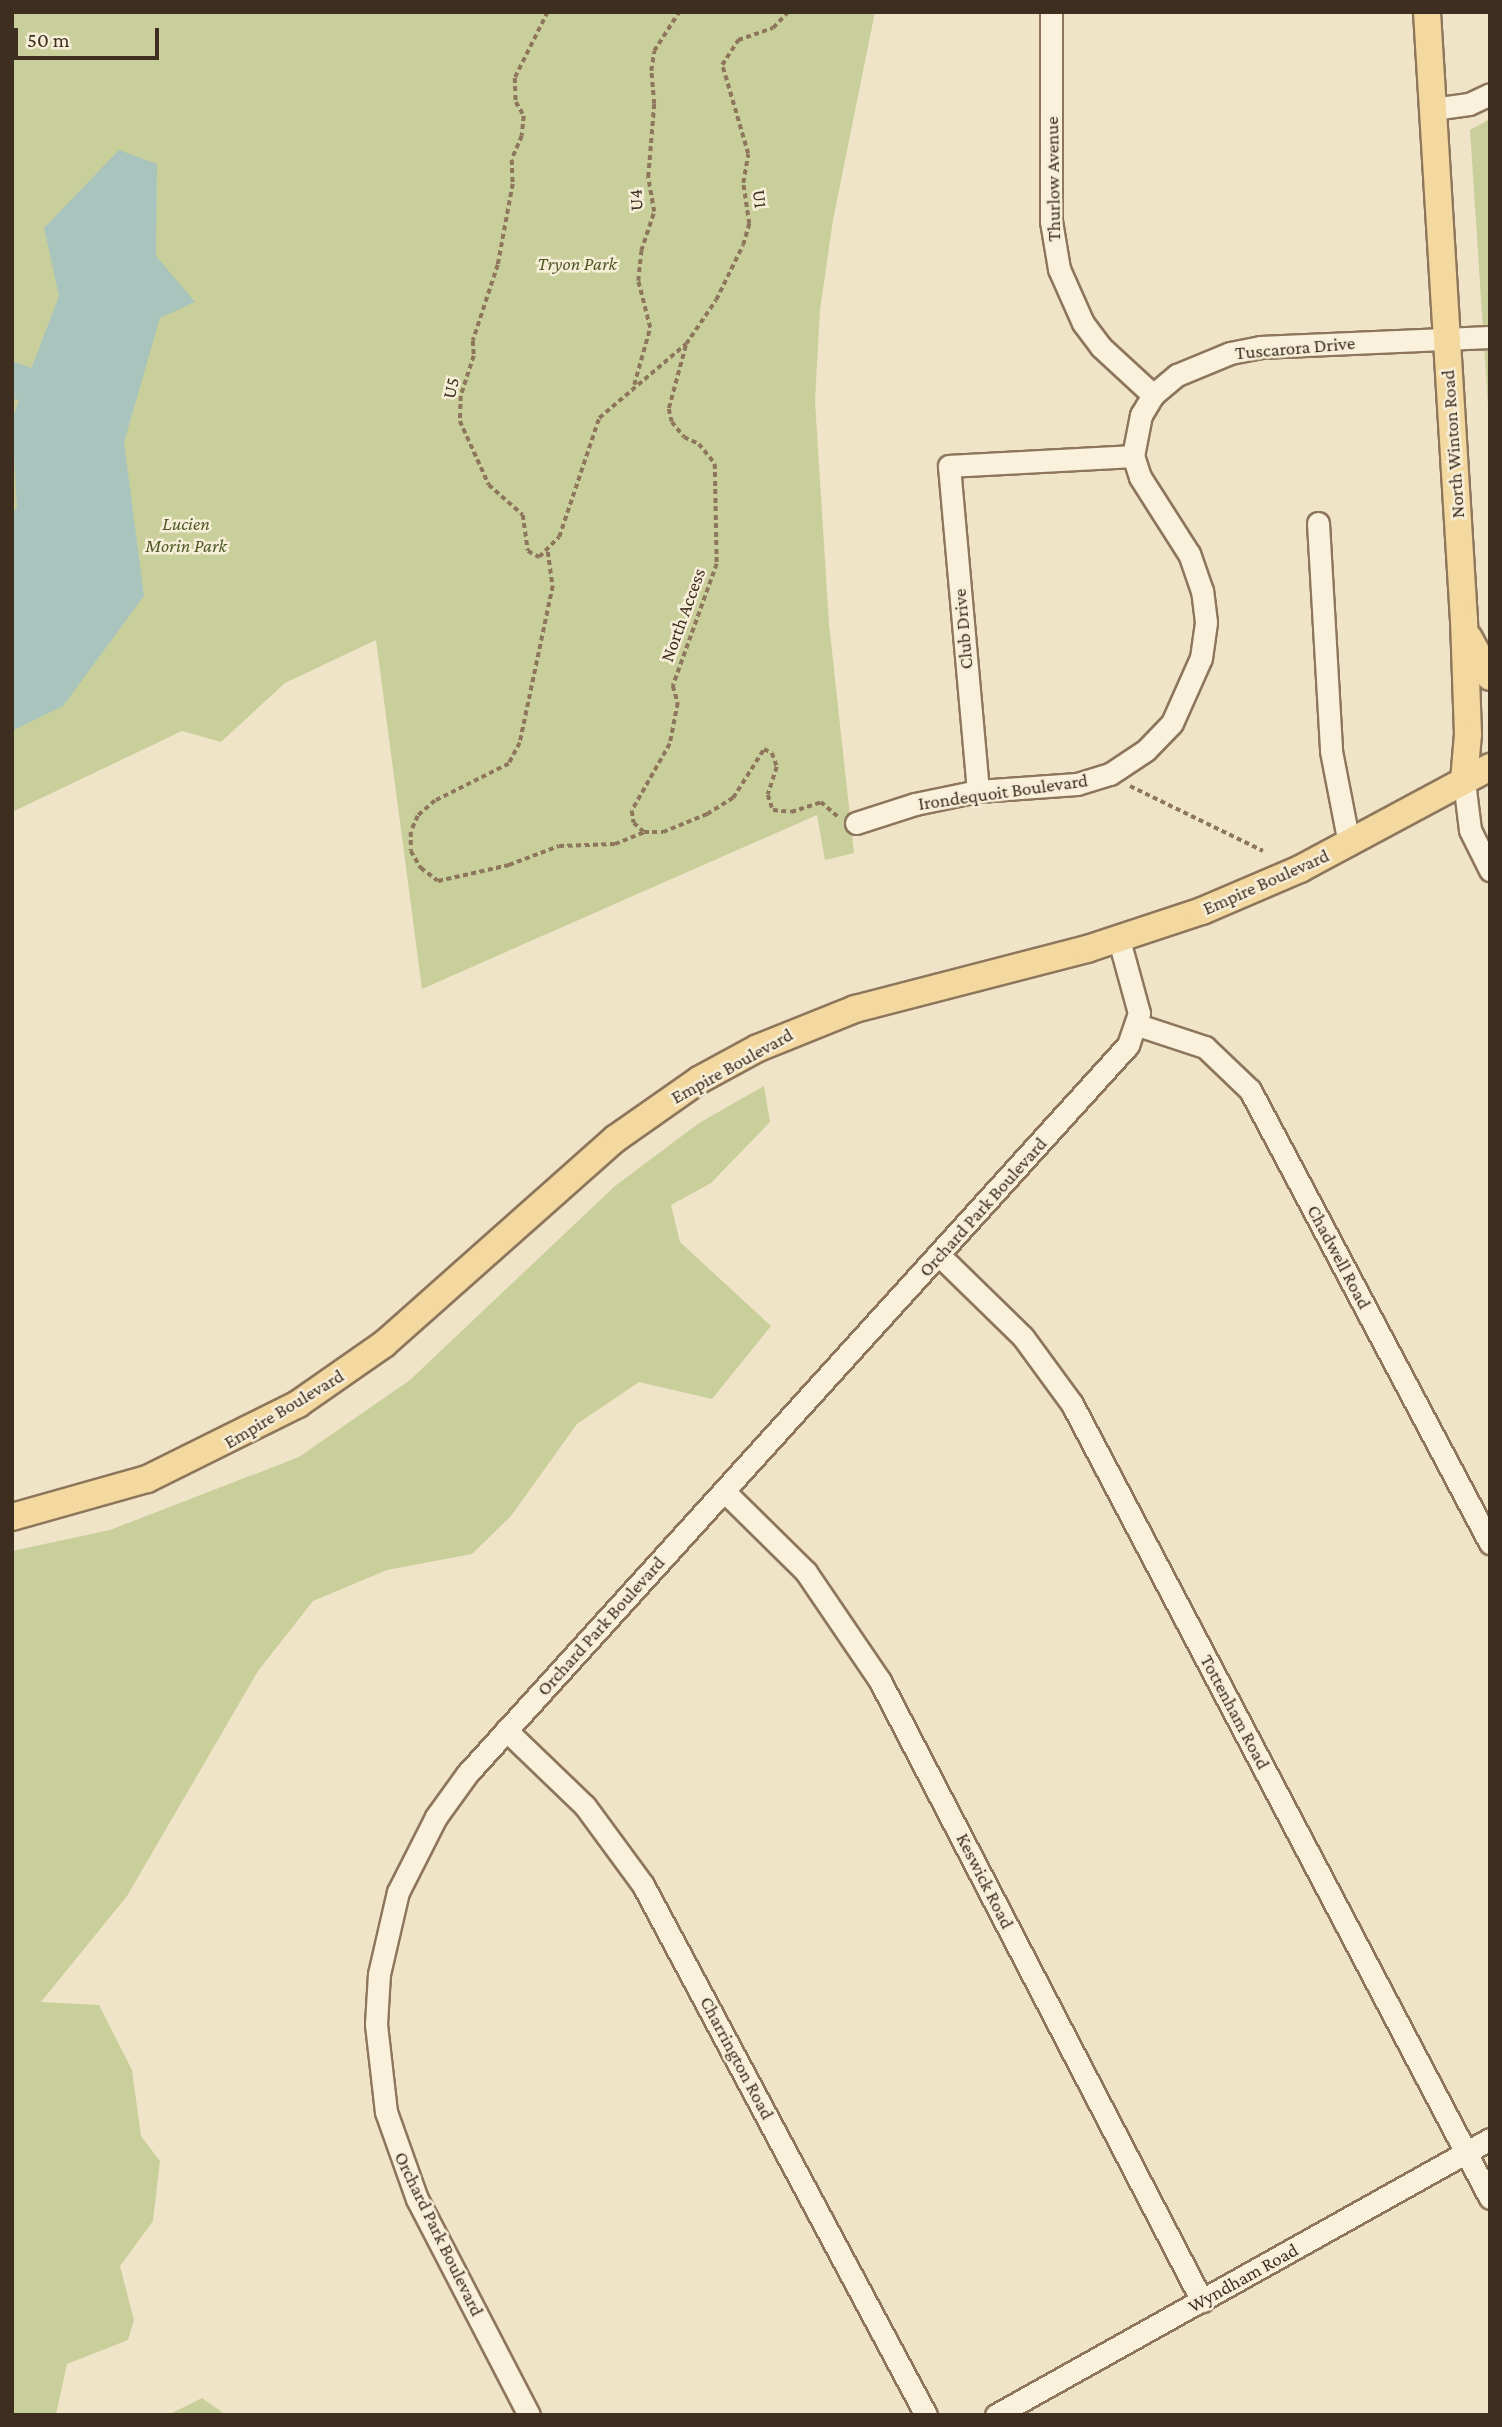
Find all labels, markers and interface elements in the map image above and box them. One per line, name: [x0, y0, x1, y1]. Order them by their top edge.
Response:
scale bar: [18, 14, 163, 58]
text: 50 m: [27, 28, 70, 52]
street label: Thurlow Avenue: [1041, 116, 1065, 242]
street label: U4: [624, 188, 648, 212]
street label: U1: [748, 188, 772, 210]
park label: Tryon Park: [537, 253, 617, 275]
street label: Tuscarora Drive: [1234, 331, 1356, 365]
street label: North Winton Road: [1436, 369, 1470, 519]
street label: U5: [437, 375, 465, 401]
park label: Lucien Morin Park: [145, 513, 227, 557]
street label: North Access: [655, 565, 711, 665]
street label: Club Drive: [948, 588, 978, 670]
street label: Irondequoit Boulevard: [917, 769, 1089, 815]
street label: Empire Boulevard: [1199, 844, 1333, 920]
street label: Empire Boulevard: [667, 1023, 797, 1109]
street label: Orchard Park Boulevard: [914, 1132, 1052, 1282]
street label: Chadwell Road: [1302, 1201, 1376, 1313]
street label: Empire Boulevard: [220, 1364, 348, 1454]
street label: Orchard Park Boulevard: [532, 1551, 670, 1701]
street label: Tottenham Road: [1195, 1651, 1275, 1773]
street label: Keswick Road: [951, 1829, 1019, 1933]
street label: Charrington Road: [695, 1993, 779, 2123]
street label: Orchard Park Boulevard: [389, 2148, 489, 2320]
street label: Wyndham Road: [1184, 2238, 1302, 2318]

